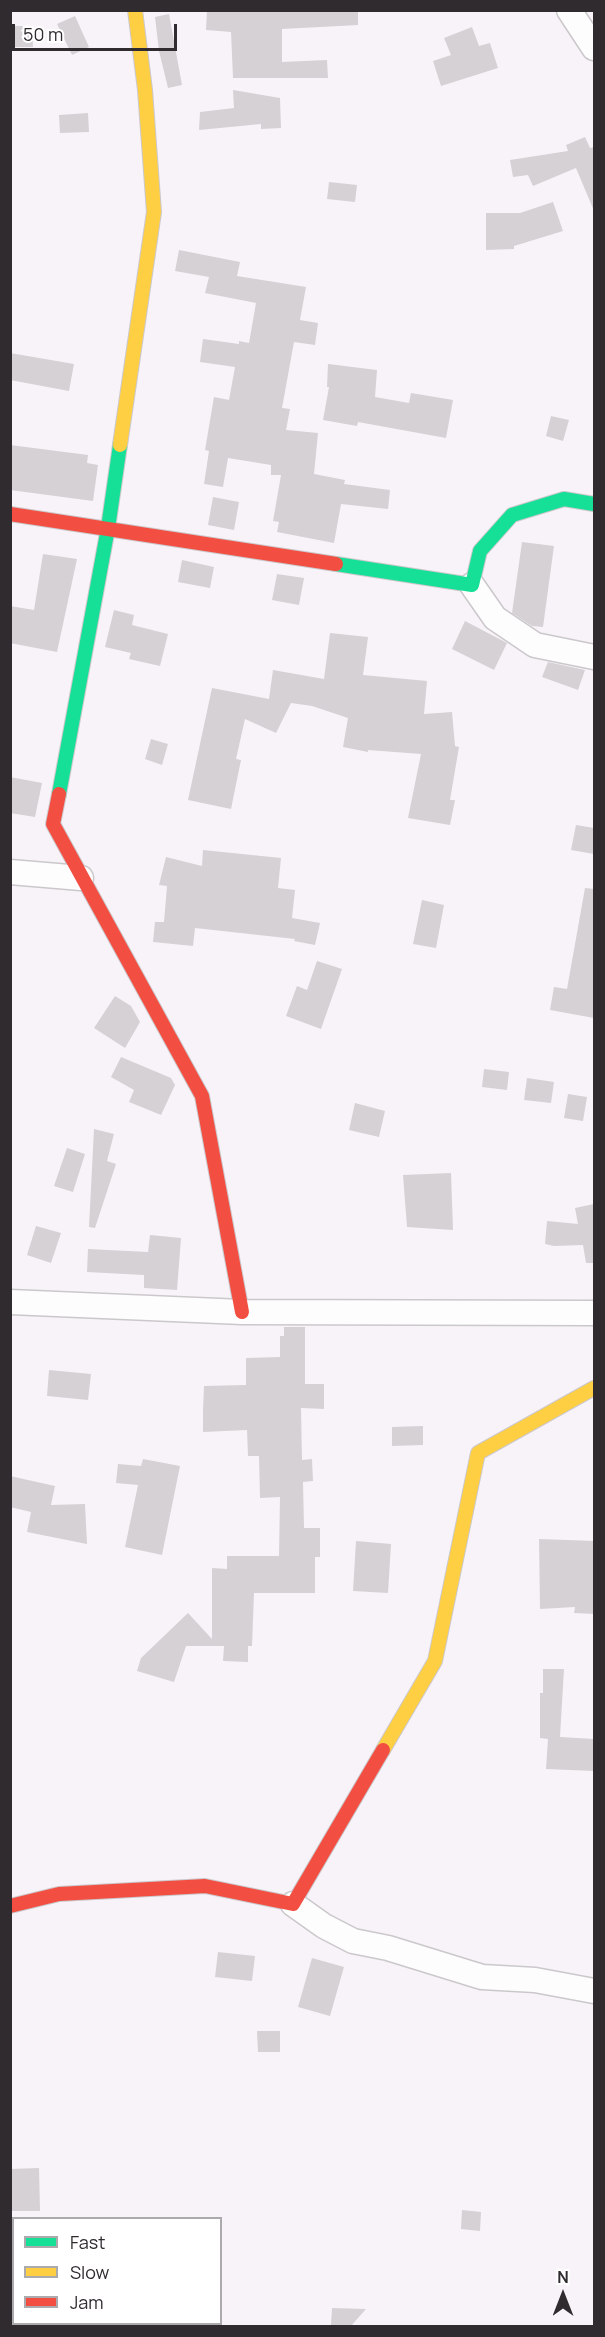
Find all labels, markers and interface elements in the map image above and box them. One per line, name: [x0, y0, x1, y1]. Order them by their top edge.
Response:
scale bar: [15, 12, 180, 50]
text: 50 m: [23, 22, 63, 46]
legend: [12, 2217, 222, 2325]
text: Fast: [70, 2230, 105, 2254]
text: Slow: [70, 2260, 109, 2284]
north arrow: [533, 2265, 593, 2325]
text: N: [557, 2266, 569, 2288]
text: Jam: [70, 2290, 104, 2314]

